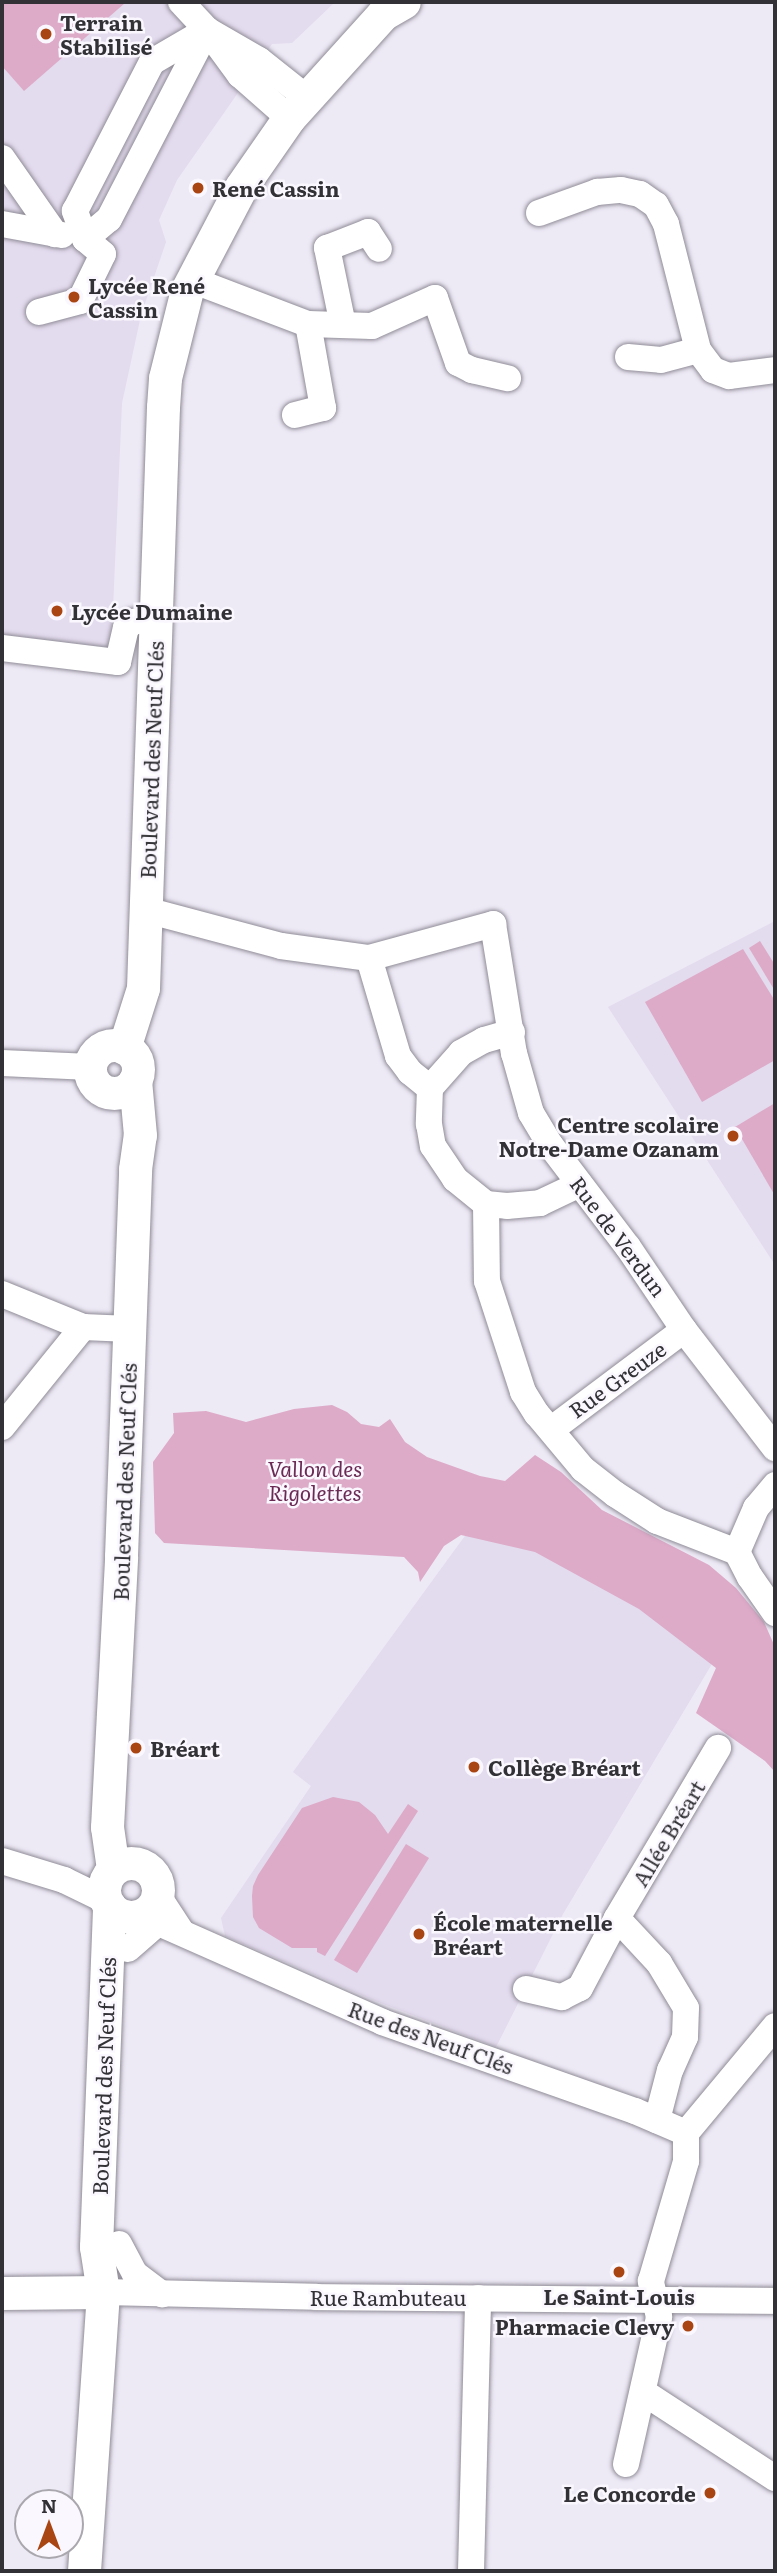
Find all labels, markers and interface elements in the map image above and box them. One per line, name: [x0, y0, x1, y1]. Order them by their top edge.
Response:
place label: Terrain Stabilisé: [60, 9, 152, 59]
marker: Terrain Stabilisé: [38, 26, 54, 42]
place label: René Cassin: [212, 175, 340, 201]
marker: René Cassin: [190, 180, 206, 196]
place label: Lycée René Cassin: [88, 272, 205, 322]
marker: Lycée René Cassin: [66, 289, 82, 305]
place label: Lycée Dumaine: [71, 598, 233, 624]
marker: Lycée Dumaine: [49, 603, 65, 619]
street label: Boulevard des Neuf Clés: [134, 641, 168, 879]
place label: Centre scolaire Notre-Dame Ozanam: [499, 1111, 719, 1161]
marker: Centre scolaire Notre-Dame Ozanam: [725, 1128, 741, 1144]
street label: Rue de Verdun: [566, 1171, 672, 1301]
street label: Rue Greuze: [564, 1335, 670, 1423]
street label: Boulevard des Neuf Clés: [107, 1363, 141, 1601]
park label: Vallon des Rigolettes: [268, 1455, 362, 1505]
place label: Bréart: [150, 1735, 220, 1761]
marker: Bréart: [128, 1740, 144, 1756]
place label: Collège Bréart: [488, 1754, 641, 1780]
marker: Collège Bréart: [466, 1759, 482, 1775]
street label: Allée Bréart: [626, 1775, 710, 1891]
place label: École maternelle Bréart: [433, 1909, 613, 1959]
marker: École maternelle Bréart: [411, 1926, 427, 1942]
street label: Boulevard des Neuf Clés: [86, 1957, 120, 2195]
street label: Rue des Neuf Clés: [345, 1995, 517, 2079]
marker: Le Saint-Louis: [611, 2264, 627, 2280]
place label: Le Saint-Louis: [543, 2283, 695, 2309]
street label: Rue Rambuteau: [309, 2284, 467, 2310]
place label: Pharmacie Clevy: [495, 2313, 674, 2339]
marker: Pharmacie Clevy: [680, 2318, 696, 2334]
place label: Le Concorde: [563, 2480, 696, 2506]
marker: Le Concorde: [702, 2485, 718, 2501]
north arrow: [14, 2489, 84, 2559]
text: N: [41, 2491, 57, 2519]

